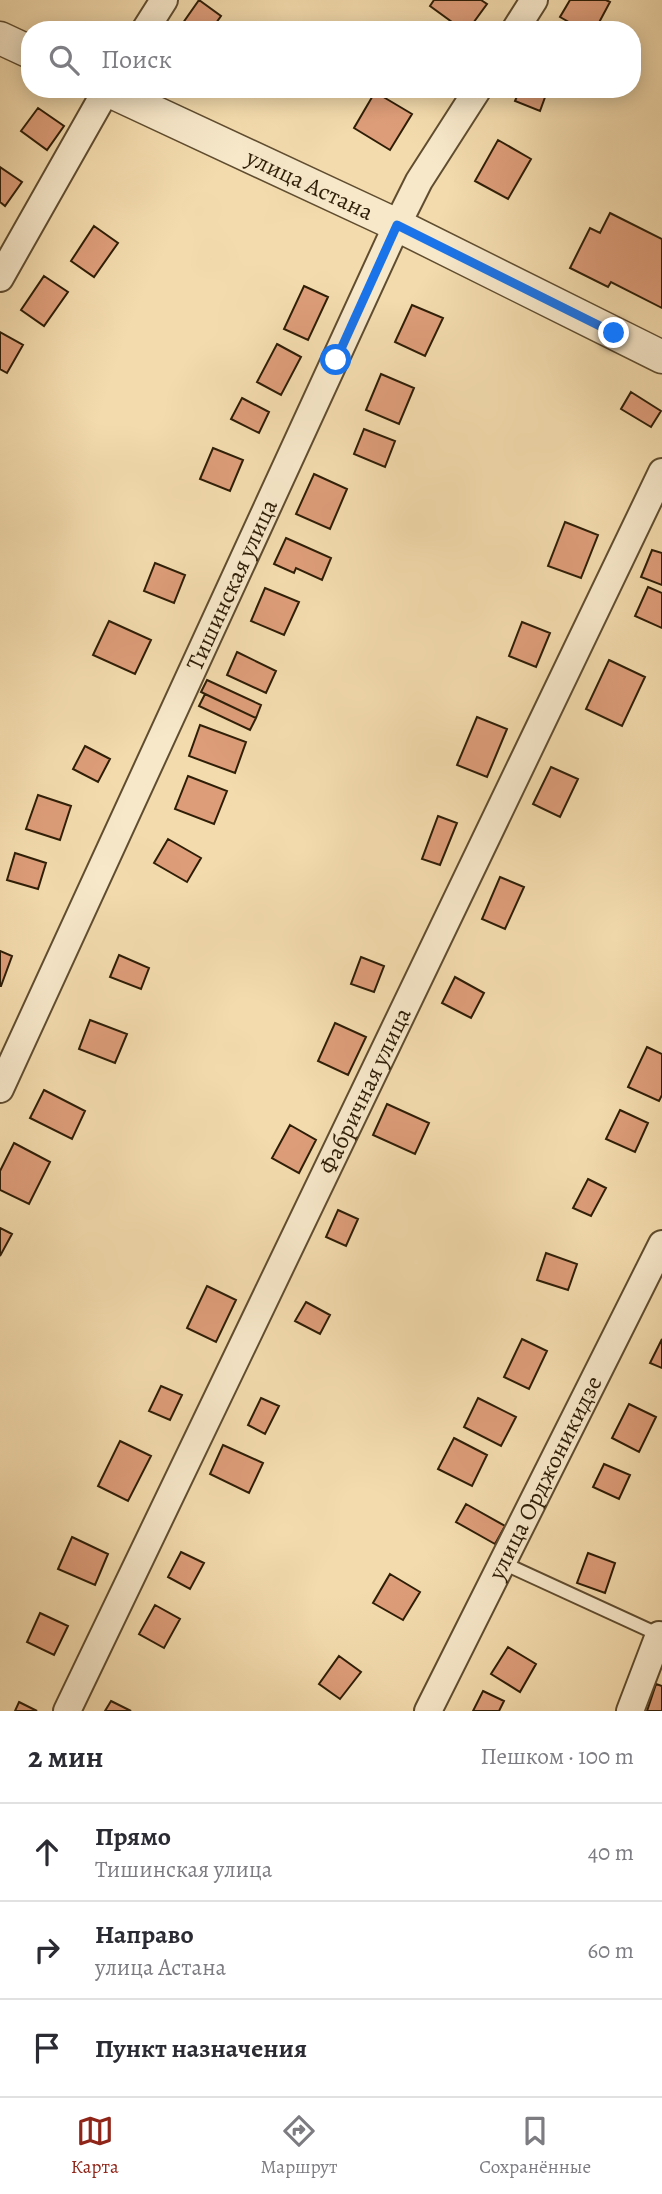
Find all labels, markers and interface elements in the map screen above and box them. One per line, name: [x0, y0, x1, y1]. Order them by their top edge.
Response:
search box: [21, 21, 641, 98]
icon: search: [45, 41, 83, 79]
text: Поиск: [101, 42, 172, 77]
street label: улица Астана: [240, 141, 379, 228]
route end: [598, 317, 629, 348]
route start: [320, 344, 351, 375]
street label: Тишинская улица: [179, 494, 285, 676]
street label: Фабричная улица: [311, 1002, 419, 1180]
street label: улица Орджоникидзе: [480, 1370, 610, 1586]
text: 2 мин: [28, 1737, 103, 1777]
text: Пешком · 100 m: [481, 1741, 634, 1772]
text: Прямо: [95, 1819, 171, 1854]
icon: ahead: [28, 1833, 66, 1871]
text: 40 m: [588, 1837, 634, 1868]
text: Тишинская улица: [95, 1854, 272, 1885]
text: Направо: [95, 1917, 194, 1952]
icon: right: [28, 1931, 66, 1969]
text: 60 m: [587, 1935, 634, 1966]
text: улица Астана: [95, 1952, 226, 1983]
icon: arrive: [28, 2029, 66, 2067]
text: Пункт назначения: [95, 2031, 307, 2066]
tab: Карта: [71, 2112, 119, 2180]
tab: Маршрут: [260, 2112, 337, 2180]
tab: Сохранённые: [479, 2112, 591, 2180]

